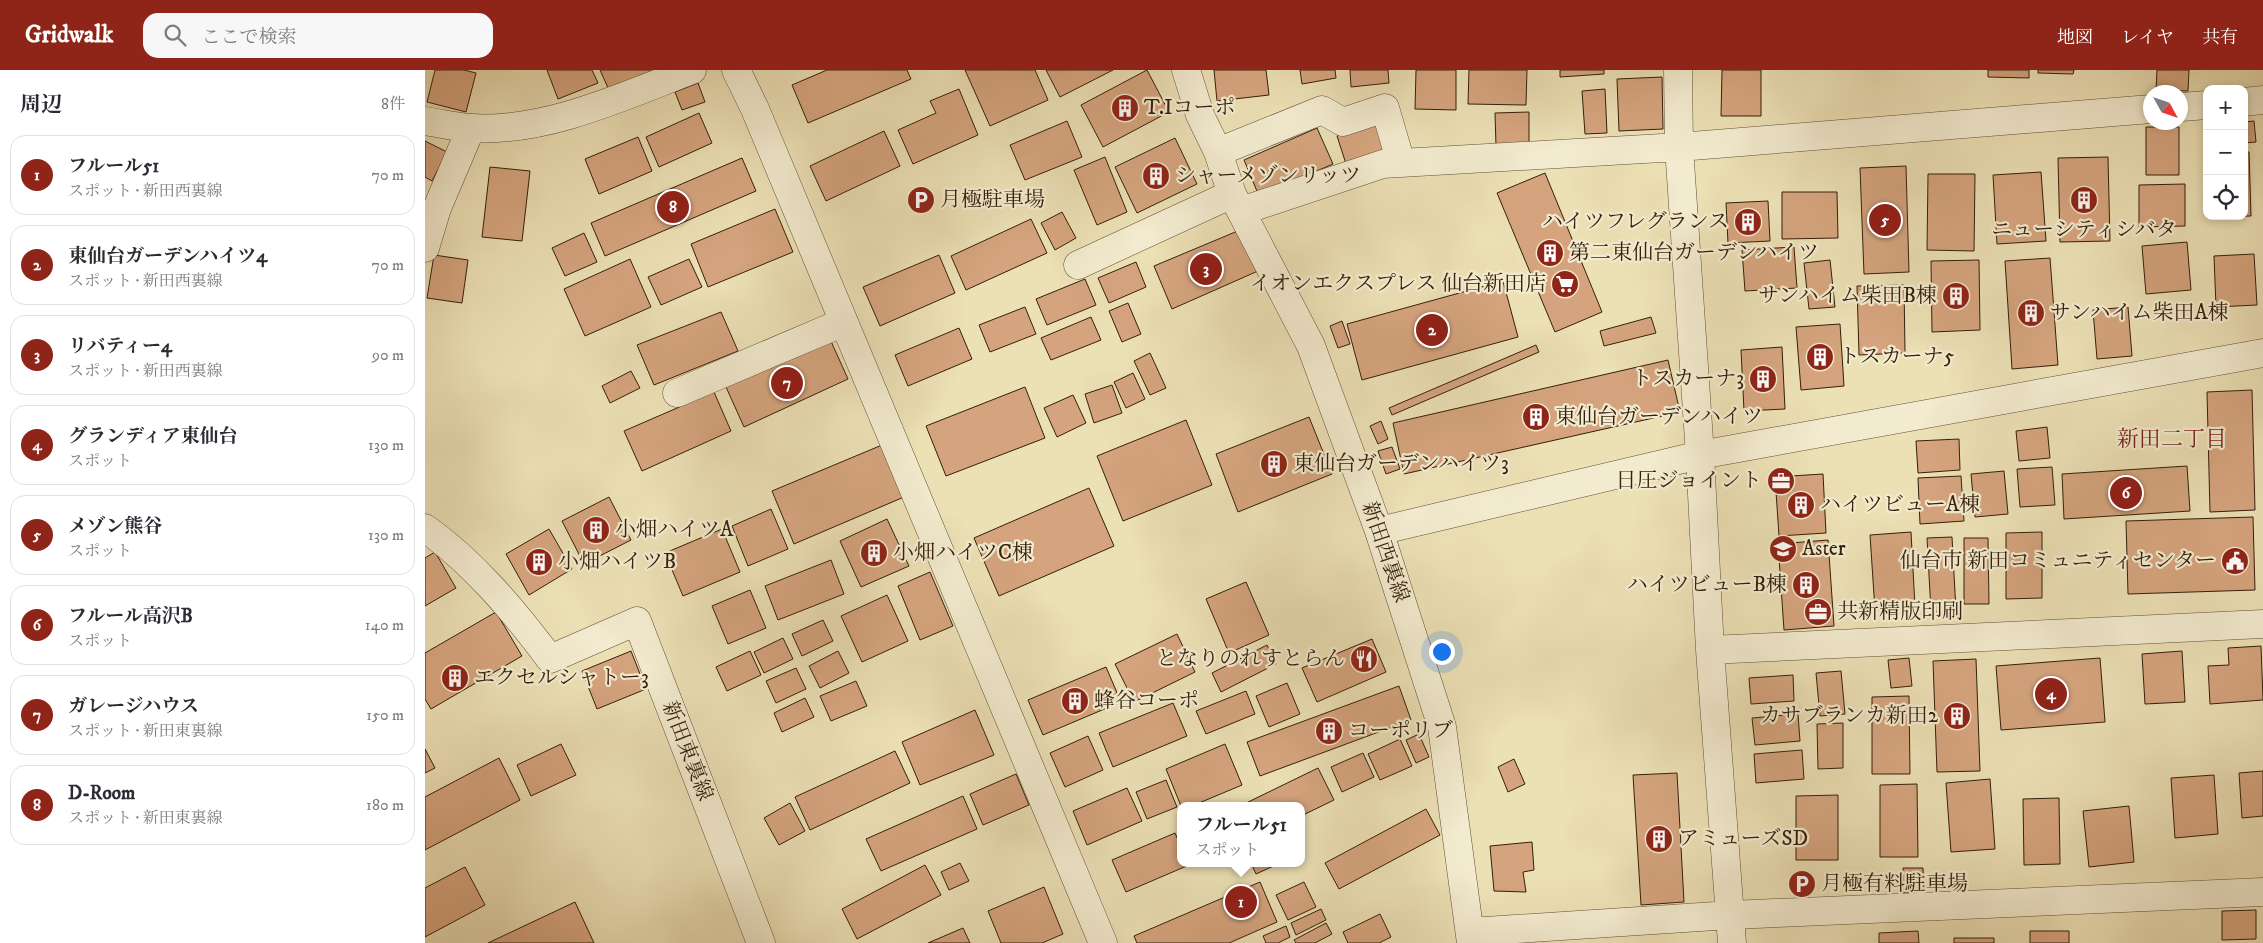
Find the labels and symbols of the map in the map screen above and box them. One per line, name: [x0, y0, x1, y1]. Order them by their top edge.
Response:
north arrow: [2143, 85, 2188, 130]
building icon: T.Iコーポ: [1110, 93, 1140, 123]
place label: T.Iコーポ: [1144, 95, 1236, 121]
building icon: シャーメゾンリッツ: [1141, 161, 1171, 191]
place label: シャーメゾンリッツ: [1175, 163, 1361, 189]
parking icon: 月極駐車場: [906, 185, 936, 215]
building icon: ニューシティシバタ: [2069, 185, 2099, 215]
place label: 月極駐車場: [940, 187, 1045, 213]
pin: 8: [657, 188, 689, 226]
pin: 5: [1869, 201, 1901, 239]
building icon: ハイツフレグランス: [1733, 207, 1763, 237]
place label: ハイツフレグランス: [1542, 209, 1729, 235]
place label: ニューシティシバタ: [1991, 217, 2177, 243]
building icon: 第二東仙台ガーデンハイツ: [1535, 238, 1565, 268]
place label: 第二東仙台ガーデンハイツ: [1569, 240, 1819, 266]
pin: 3: [1190, 250, 1222, 288]
supermarket icon: イオンエクスプレス 仙台新田店: [1550, 269, 1580, 299]
place label: イオンエクスプレス 仙台新田店: [1250, 271, 1546, 297]
building icon: サンハイム柴田B棟: [1941, 281, 1971, 311]
place label: サンハイム柴田B棟: [1758, 283, 1937, 309]
building icon: サンハイム柴田A棟: [2016, 298, 2046, 328]
place label: サンハイム柴田A棟: [2050, 300, 2229, 326]
pin: 2: [1416, 311, 1448, 349]
building icon: トスカーナ5: [1805, 342, 1835, 372]
place label: トスカーナ5: [1839, 344, 1954, 370]
pin: 7: [771, 364, 803, 402]
building icon: トスカーナ3: [1748, 364, 1778, 394]
place label: トスカーナ3: [1631, 366, 1744, 392]
building icon: 東仙台ガーデンハイツ: [1521, 402, 1551, 432]
place label: 東仙台ガーデンハイツ: [1555, 404, 1763, 430]
district label: 新田二丁目: [2117, 426, 2227, 453]
building icon: 東仙台ガーデンハイツ3: [1259, 449, 1289, 479]
place label: 東仙台ガーデンハイツ3: [1293, 451, 1509, 477]
office icon: 日圧ジョイント: [1766, 466, 1796, 496]
place label: 日圧ジョイント: [1615, 468, 1762, 494]
pin: 6: [2110, 474, 2142, 512]
building icon: ハイツビューA棟: [1786, 490, 1816, 520]
place label: ハイツビューA棟: [1820, 492, 1980, 518]
street label: 新田西裏線: [1356, 498, 1414, 606]
building icon: 小畑ハイツA: [581, 515, 611, 545]
place label: 小畑ハイツA: [615, 517, 734, 543]
school or university icon: Aster: [1768, 534, 1798, 564]
place label: Aster: [1802, 536, 1846, 562]
building icon: 小畑ハイツC棟: [859, 538, 889, 568]
place label: 小畑ハイツC棟: [893, 540, 1033, 566]
public building icon: 仙台市 新田コミュニティセンター: [2220, 546, 2250, 576]
building icon: 小畑ハイツB: [524, 547, 554, 577]
place label: 仙台市 新田コミュニティセンター: [1899, 548, 2216, 574]
place label: 小畑ハイツB: [558, 549, 676, 575]
building icon: ハイツビューB棟: [1791, 570, 1821, 600]
place label: ハイツビューB棟: [1627, 572, 1787, 598]
office icon: 共新精版印刷: [1803, 597, 1833, 627]
place label: 共新精版印刷: [1837, 599, 1963, 625]
your location: [1429, 639, 1455, 665]
restaurant icon: となりのれすとらん: [1349, 644, 1379, 674]
place label: となりのれすとらん: [1156, 646, 1345, 672]
building icon: エクセルシャトー3: [440, 663, 470, 693]
place label: エクセルシャトー3: [474, 665, 649, 691]
pin: 4: [2035, 675, 2067, 713]
building icon: 蜂谷コーポ: [1060, 686, 1090, 716]
place label: 蜂谷コーポ: [1094, 688, 1199, 714]
street label: 新田東裏線: [656, 697, 718, 805]
building icon: カサブランカ新田2: [1942, 701, 1972, 731]
place label: カサブランカ新田2: [1760, 703, 1939, 729]
building icon: コーポリブ: [1314, 716, 1344, 746]
place label: コーポリブ: [1348, 718, 1453, 744]
building icon: アミューズSD: [1644, 824, 1674, 854]
place label: アミューズSD: [1678, 826, 1808, 852]
parking icon: 月極有料駐車場: [1787, 869, 1817, 899]
place label: 月極有料駐車場: [1821, 871, 1968, 897]
pin: 1: [1225, 883, 1257, 921]

